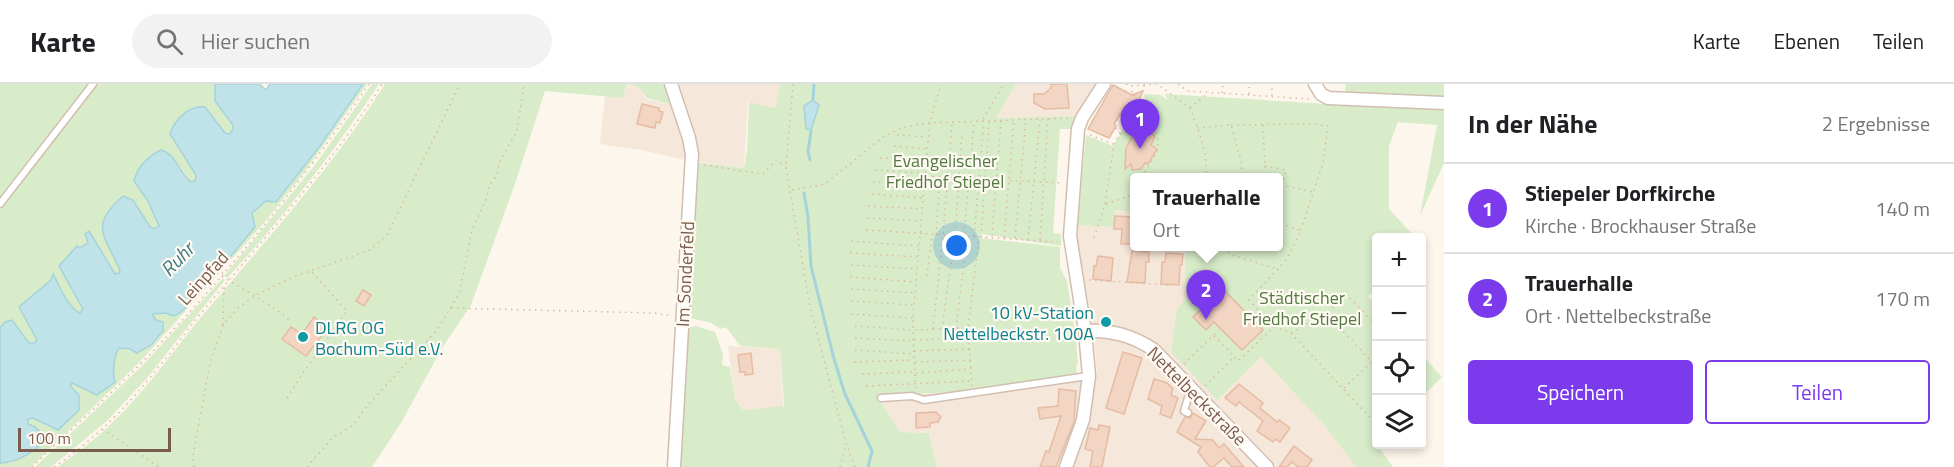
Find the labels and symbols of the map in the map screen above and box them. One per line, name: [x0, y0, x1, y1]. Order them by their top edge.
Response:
pin: 1: [1120, 100, 1160, 149]
park label: Evangelischer Friedhof Stiepel: [886, 147, 1004, 195]
street label: Im Sonderfeld: [669, 220, 701, 328]
your location: [942, 231, 971, 260]
water label: Ruhr: [153, 233, 203, 283]
street label: Leinpfad: [171, 245, 235, 311]
pin: 2: [1186, 270, 1226, 320]
park label: Städtischer Friedhof Stiepel: [1243, 284, 1361, 332]
place label: 10 kV-Station Nettelbeckstr. 100A: [943, 299, 1094, 347]
place label: DLRG OG Bochum-Süd e.V.: [315, 314, 443, 362]
marker: 10 kV-Station Nettelbeckstr. 100A: [1099, 315, 1113, 329]
marker: DLRG OG Bochum-Süd e.V.: [296, 330, 310, 344]
street label: Nettelbeckstraße: [1141, 340, 1253, 452]
scale bar: [18, 425, 171, 452]

